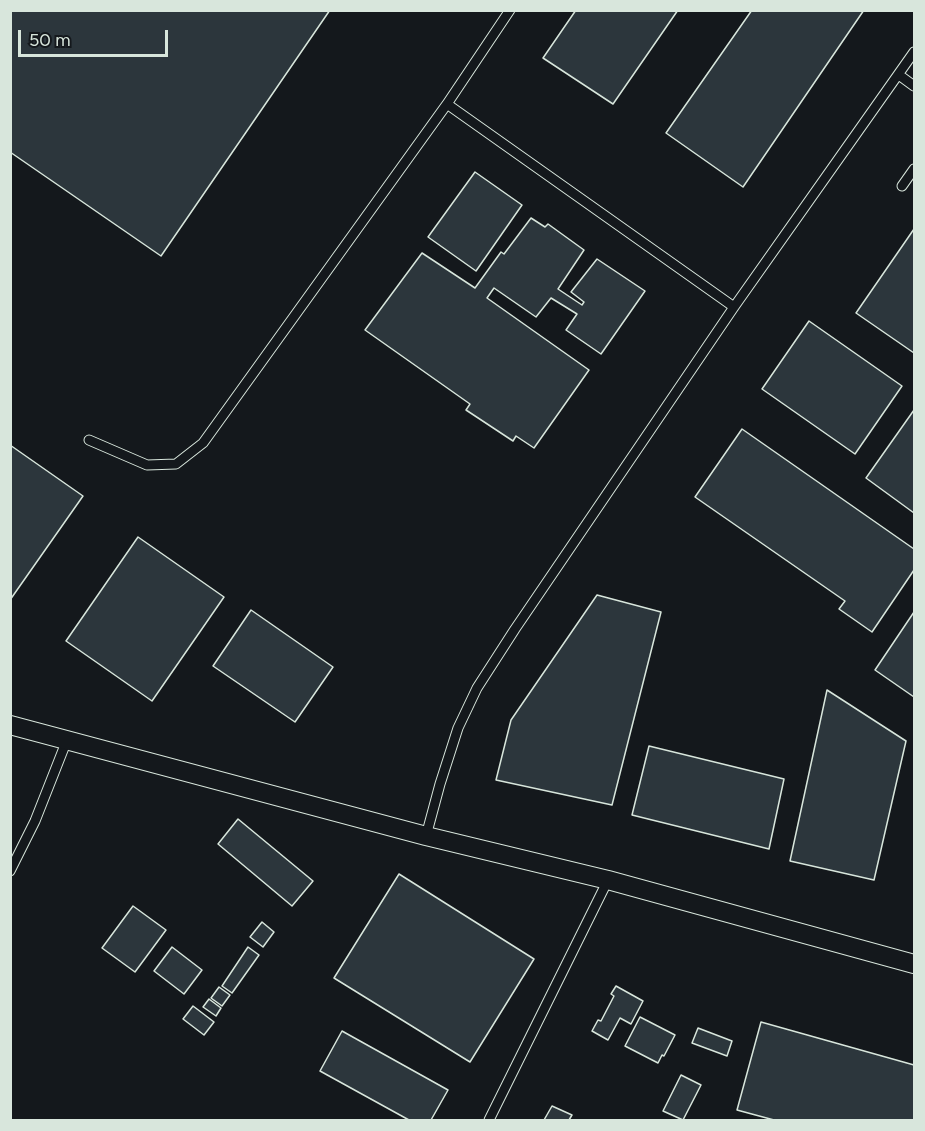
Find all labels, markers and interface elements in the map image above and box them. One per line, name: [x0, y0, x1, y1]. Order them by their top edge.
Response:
scale bar: [21, 18, 171, 56]
text: 50 m: [29, 29, 71, 51]

